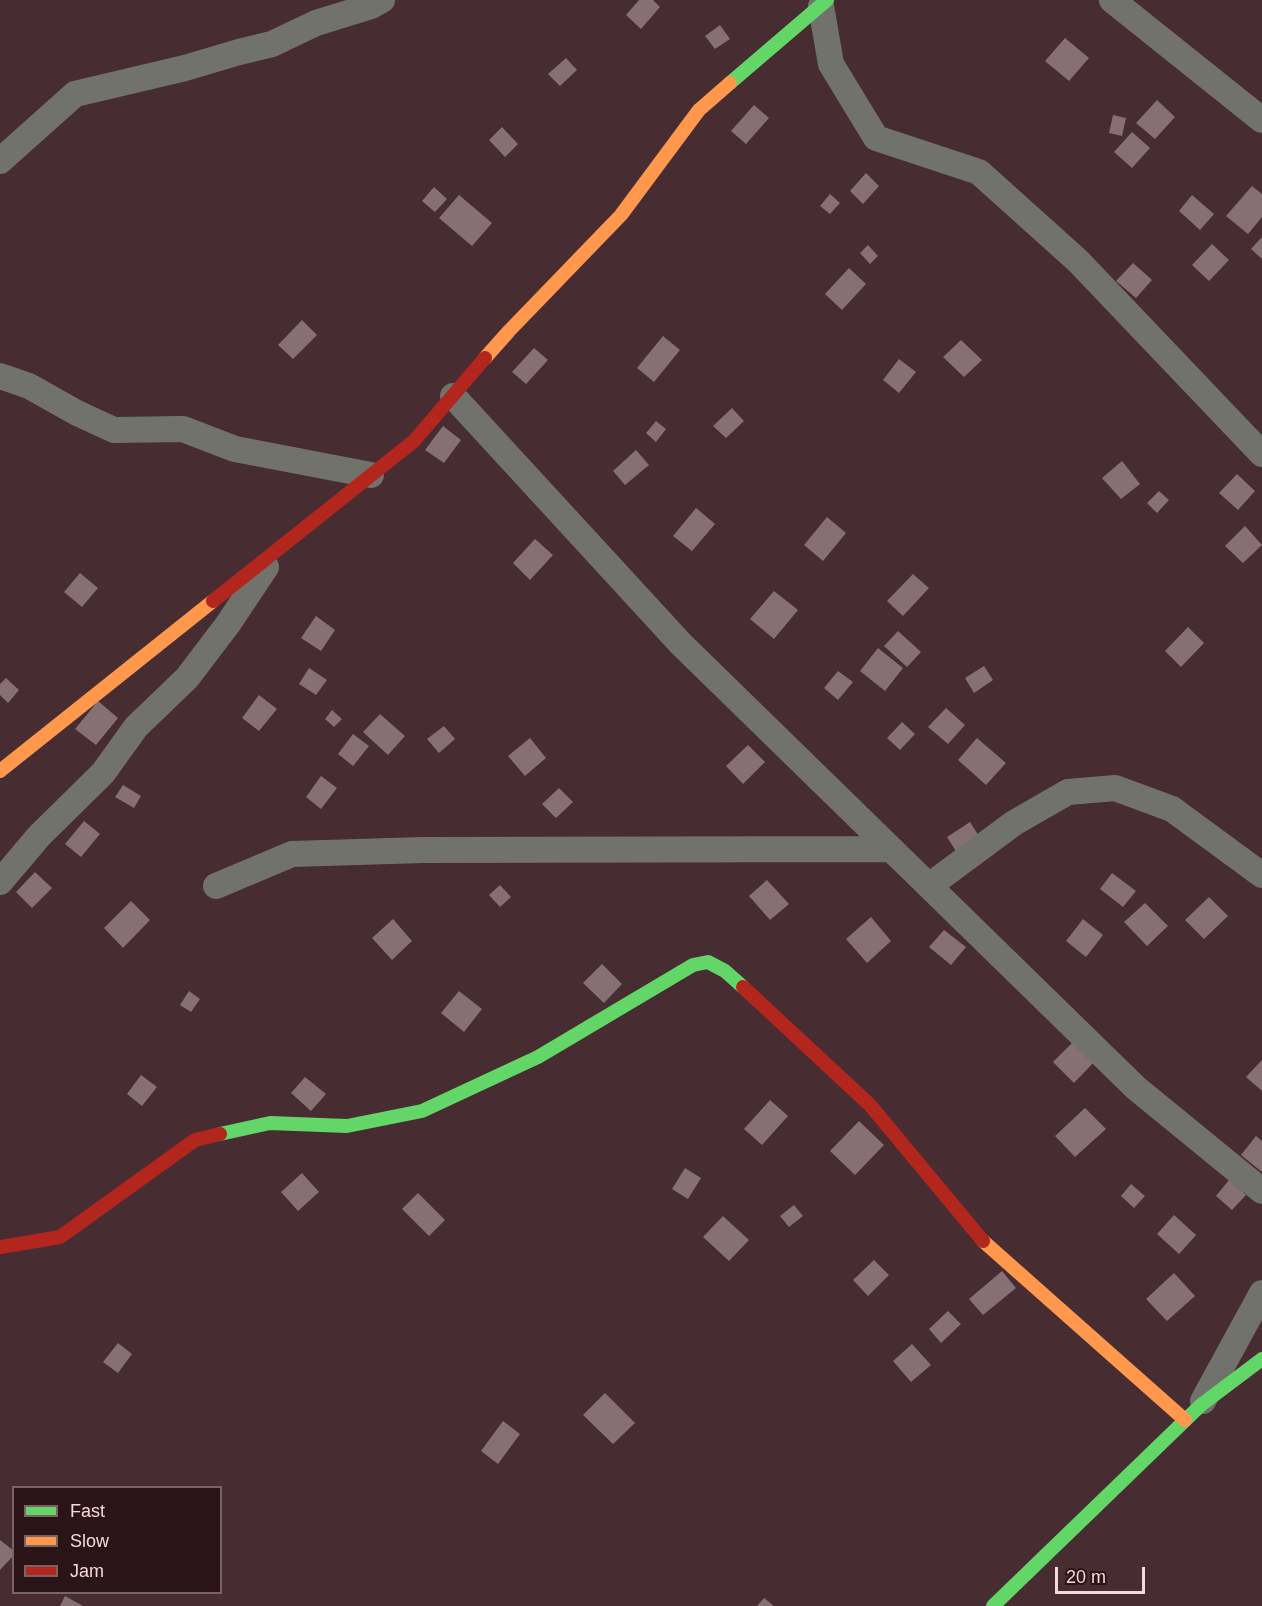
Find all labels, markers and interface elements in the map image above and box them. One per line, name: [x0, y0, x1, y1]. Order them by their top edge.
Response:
legend: [12, 1486, 222, 1594]
text: Fast: [70, 1501, 105, 1521]
text: Slow: [70, 1531, 109, 1551]
scale bar: [1058, 1555, 1148, 1593]
text: Jam: [70, 1561, 104, 1581]
text: 20 m: [1066, 1567, 1106, 1587]

